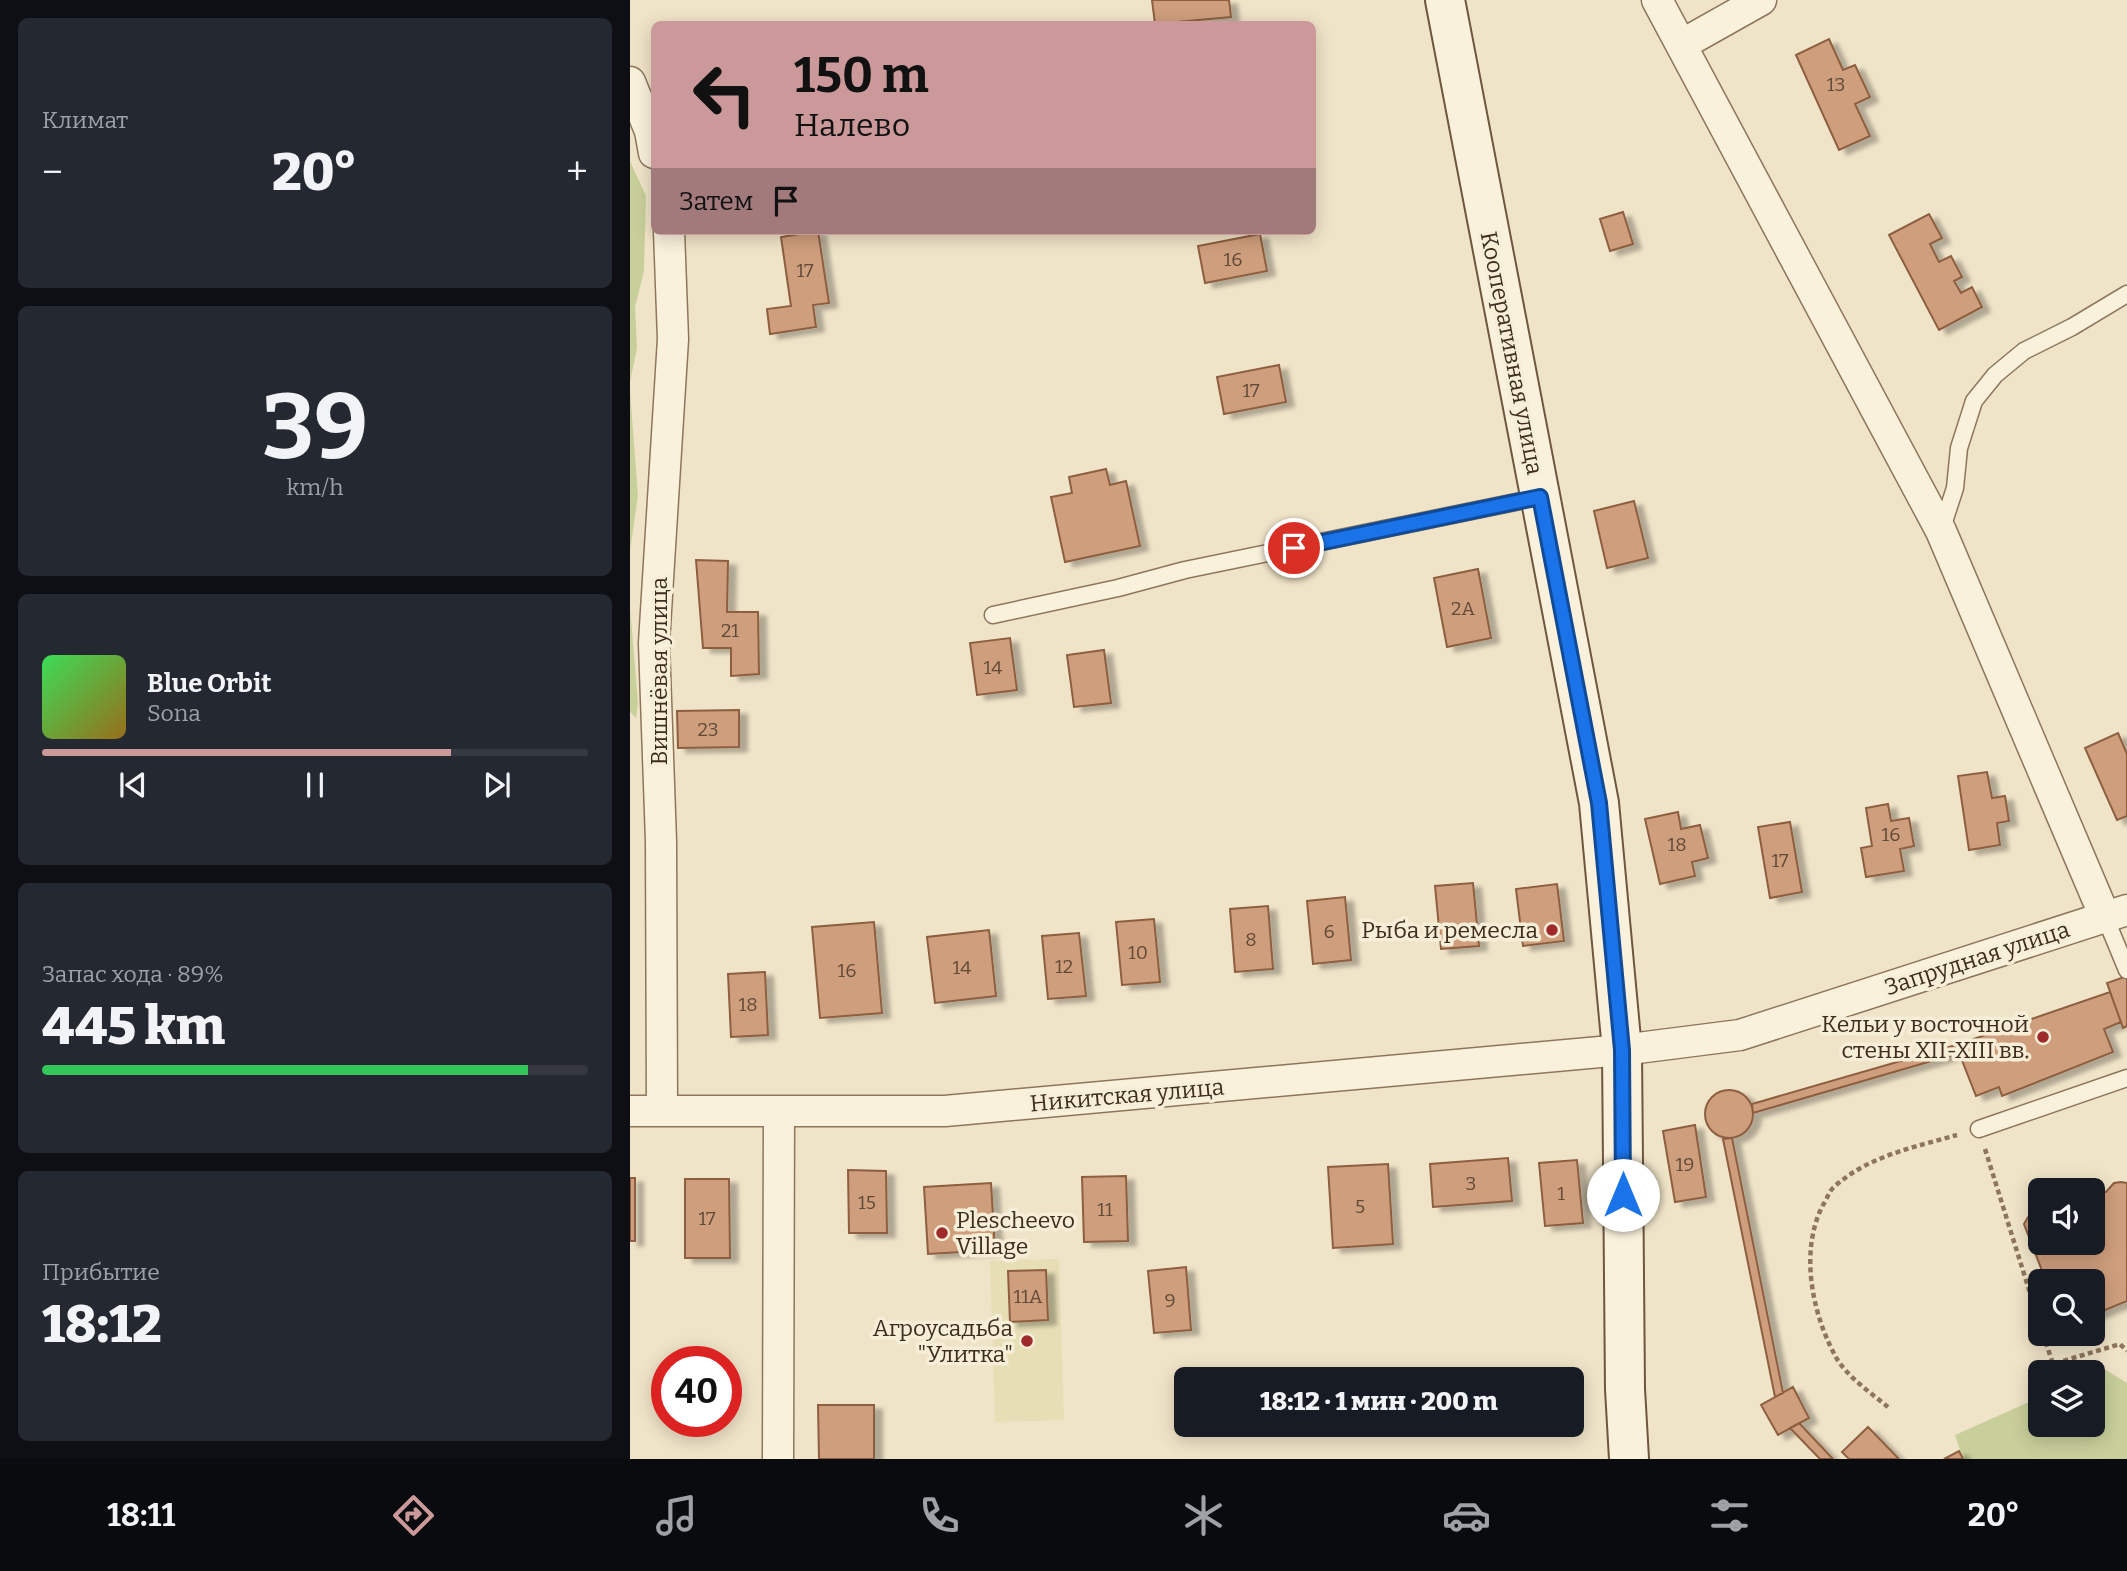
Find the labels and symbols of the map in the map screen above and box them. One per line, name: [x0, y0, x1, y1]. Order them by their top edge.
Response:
house number: 13: [1827, 73, 1845, 96]
street label: Кооперативная улица: [1475, 229, 1549, 477]
house number: 16: [1224, 248, 1242, 271]
house number: 17: [796, 259, 814, 282]
house number: 17: [1242, 379, 1260, 402]
pin: [1264, 518, 1324, 578]
street label: Вишнёвая улица: [645, 576, 673, 765]
house number: 2А: [1451, 597, 1475, 620]
house number: 21: [721, 619, 739, 642]
house number: 14: [984, 656, 1002, 679]
house number: 23: [697, 718, 719, 741]
house number: 16: [1882, 823, 1900, 846]
house number: 18: [1667, 833, 1687, 856]
house number: 17: [1771, 849, 1789, 872]
street label: Запрудная улица: [1881, 915, 2073, 1001]
place label: Рыба и ремесла: [1361, 916, 1538, 944]
house number: 6: [1323, 920, 1335, 943]
marker: Рыба и ремесла: [1544, 922, 1560, 938]
house number: 8: [1245, 928, 1257, 951]
house number: 10: [1128, 941, 1148, 964]
house number: 12: [1055, 955, 1073, 978]
house number: 14: [953, 956, 971, 979]
house number: 16: [838, 959, 856, 982]
house number: 18: [738, 993, 758, 1016]
place label: Кельи у восточной стены XII-XIII вв.: [1821, 1010, 2029, 1064]
marker: Кельи у восточной стены XII-XIII вв.: [2035, 1029, 2051, 1045]
street label: Никитская улица: [1029, 1073, 1226, 1117]
house number: 19: [1676, 1153, 1694, 1176]
position arrow: [1586, 1158, 1660, 1232]
house number: 3: [1466, 1172, 1476, 1195]
house number: 1: [1557, 1182, 1565, 1205]
house number: 15: [858, 1191, 876, 1214]
house number: 5: [1355, 1195, 1365, 1218]
house number: 11: [1097, 1198, 1113, 1221]
place label: Plescheevo Village: [956, 1206, 1075, 1260]
house number: 17: [698, 1207, 716, 1230]
marker: Plescheevo Village: [934, 1225, 950, 1241]
house number: 11А: [1014, 1285, 1043, 1308]
house number: 9: [1164, 1289, 1176, 1312]
place label: Агроусадьба "Улитка": [873, 1314, 1013, 1368]
marker: Агроусадьба "Улитка": [1019, 1333, 1035, 1349]
speed limit sign: 40: [651, 1346, 742, 1437]

